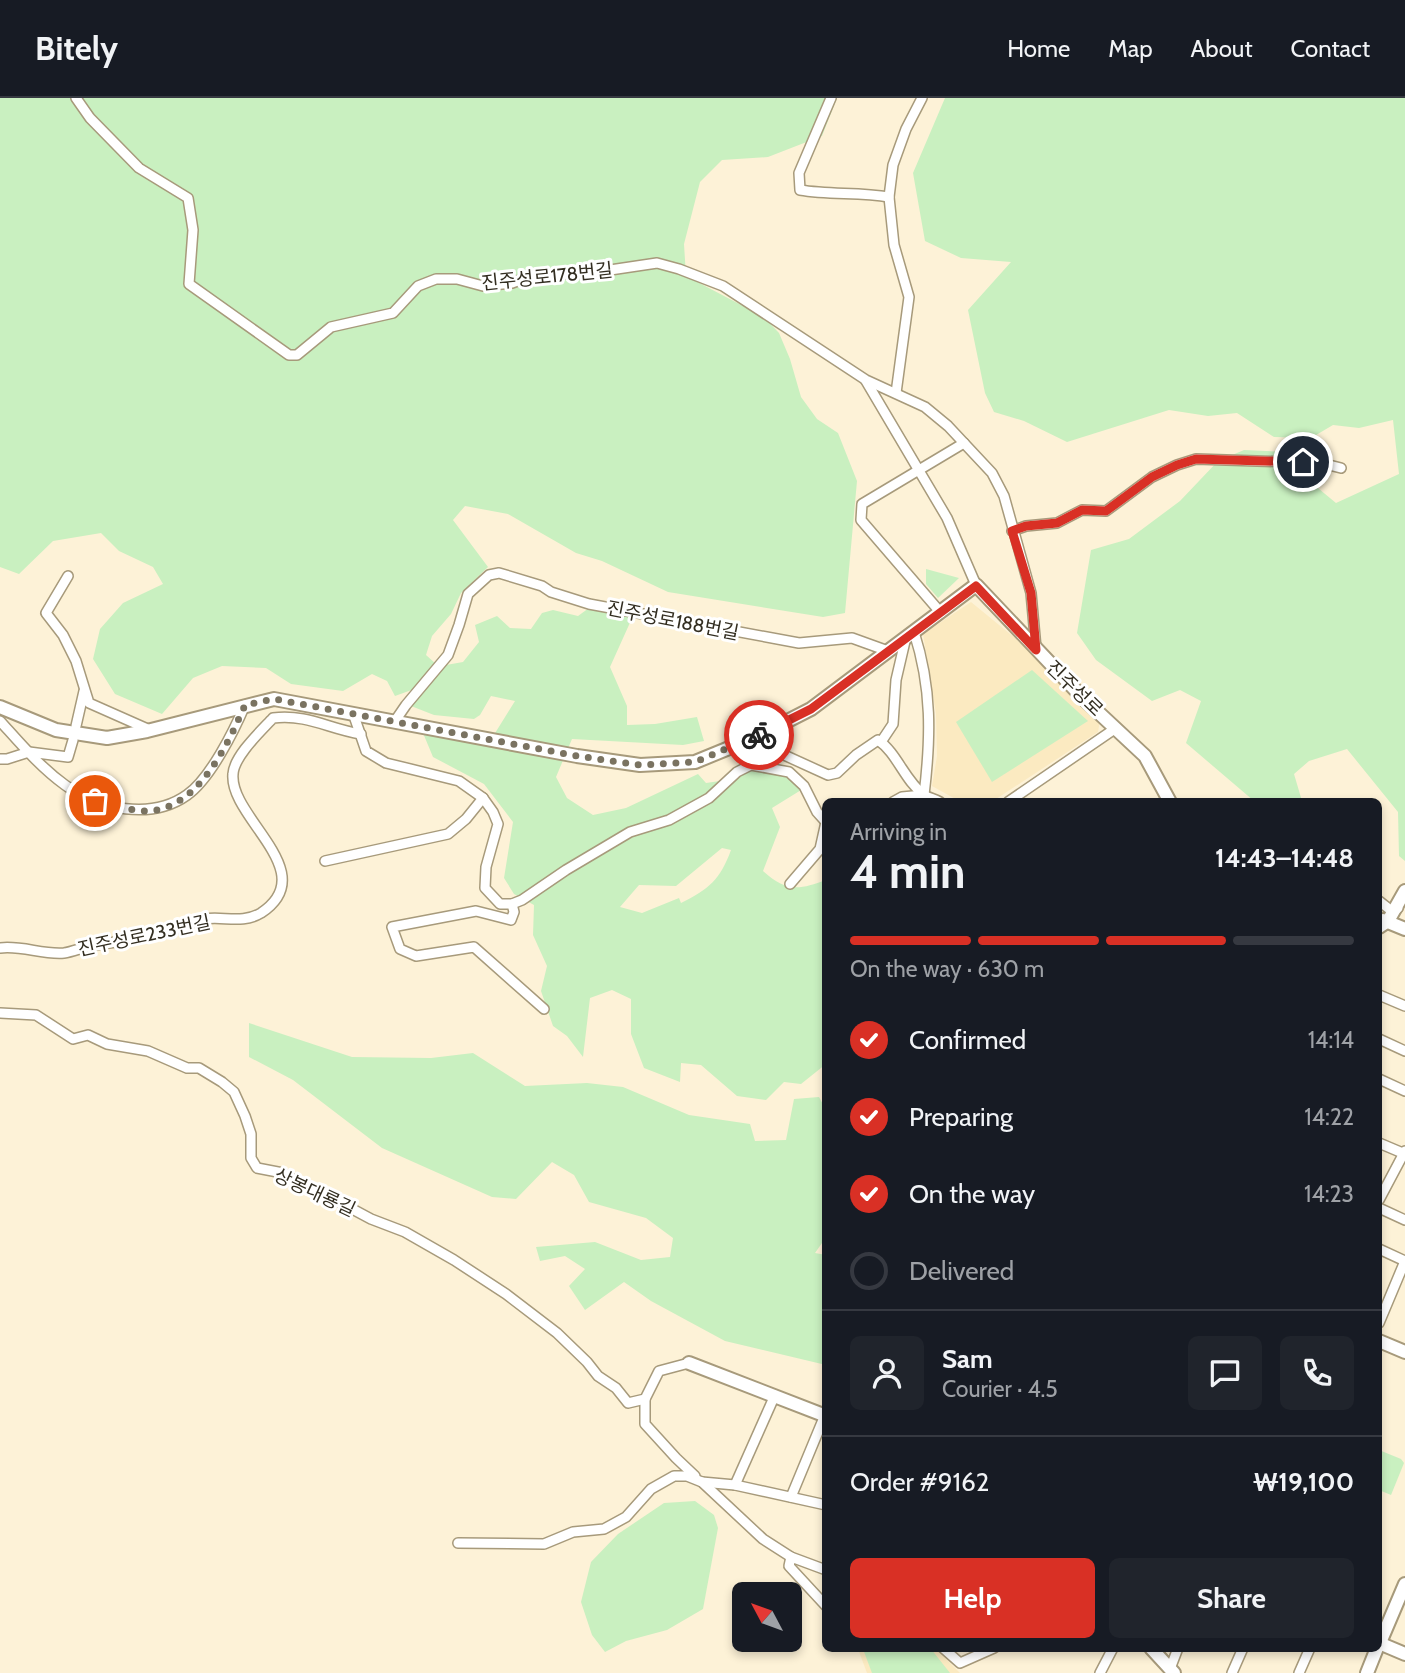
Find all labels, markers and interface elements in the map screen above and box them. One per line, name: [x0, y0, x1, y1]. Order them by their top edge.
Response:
text: Bitely: [35, 28, 118, 68]
text: Home: [1007, 34, 1070, 63]
text: Map: [1108, 34, 1153, 63]
text: About: [1191, 34, 1253, 63]
text: Contact: [1291, 34, 1370, 63]
street label: 진주성로178번길: [480, 258, 614, 295]
pin: [1273, 432, 1333, 492]
icon: home: [1284, 443, 1322, 481]
street label: 진주성로188번길: [605, 596, 741, 645]
street label: 진주성로: [1042, 656, 1108, 721]
courier: [724, 700, 794, 770]
icon: bike: [740, 716, 778, 754]
pin: [65, 771, 125, 831]
icon: bag: [76, 782, 114, 820]
text: Arriving in: [850, 818, 947, 846]
text: 14:43–14:48: [1215, 842, 1354, 874]
text: 4 min: [850, 844, 965, 900]
street label: 진주성로233번길: [75, 910, 213, 961]
text: On the way · 630 m: [850, 955, 1044, 983]
icon: check: [850, 1021, 888, 1059]
text: Confirmed: [909, 1024, 1026, 1056]
text: 14:14: [1308, 1026, 1354, 1054]
icon: check: [850, 1098, 888, 1136]
text: Preparing: [909, 1101, 1013, 1133]
text: 14:22: [1304, 1103, 1354, 1131]
street label: 상봉대룡길: [270, 1164, 359, 1221]
icon: check: [850, 1175, 888, 1213]
text: On the way: [909, 1178, 1035, 1210]
text: 14:23: [1304, 1180, 1354, 1208]
text: Delivered: [909, 1255, 1014, 1287]
button: person: [850, 1336, 924, 1410]
button: chat: [1188, 1336, 1262, 1410]
button: phone: [1280, 1336, 1354, 1410]
text: Sam: [942, 1343, 993, 1375]
text: Courier · 4.5: [942, 1375, 1058, 1403]
text: Order #9162: [850, 1466, 989, 1498]
text: ₩19,100: [1253, 1466, 1354, 1498]
button: Help: [850, 1558, 1095, 1638]
button: Share: [1109, 1558, 1354, 1638]
north arrow: [732, 1582, 802, 1652]
map controls: [732, 1582, 802, 1652]

